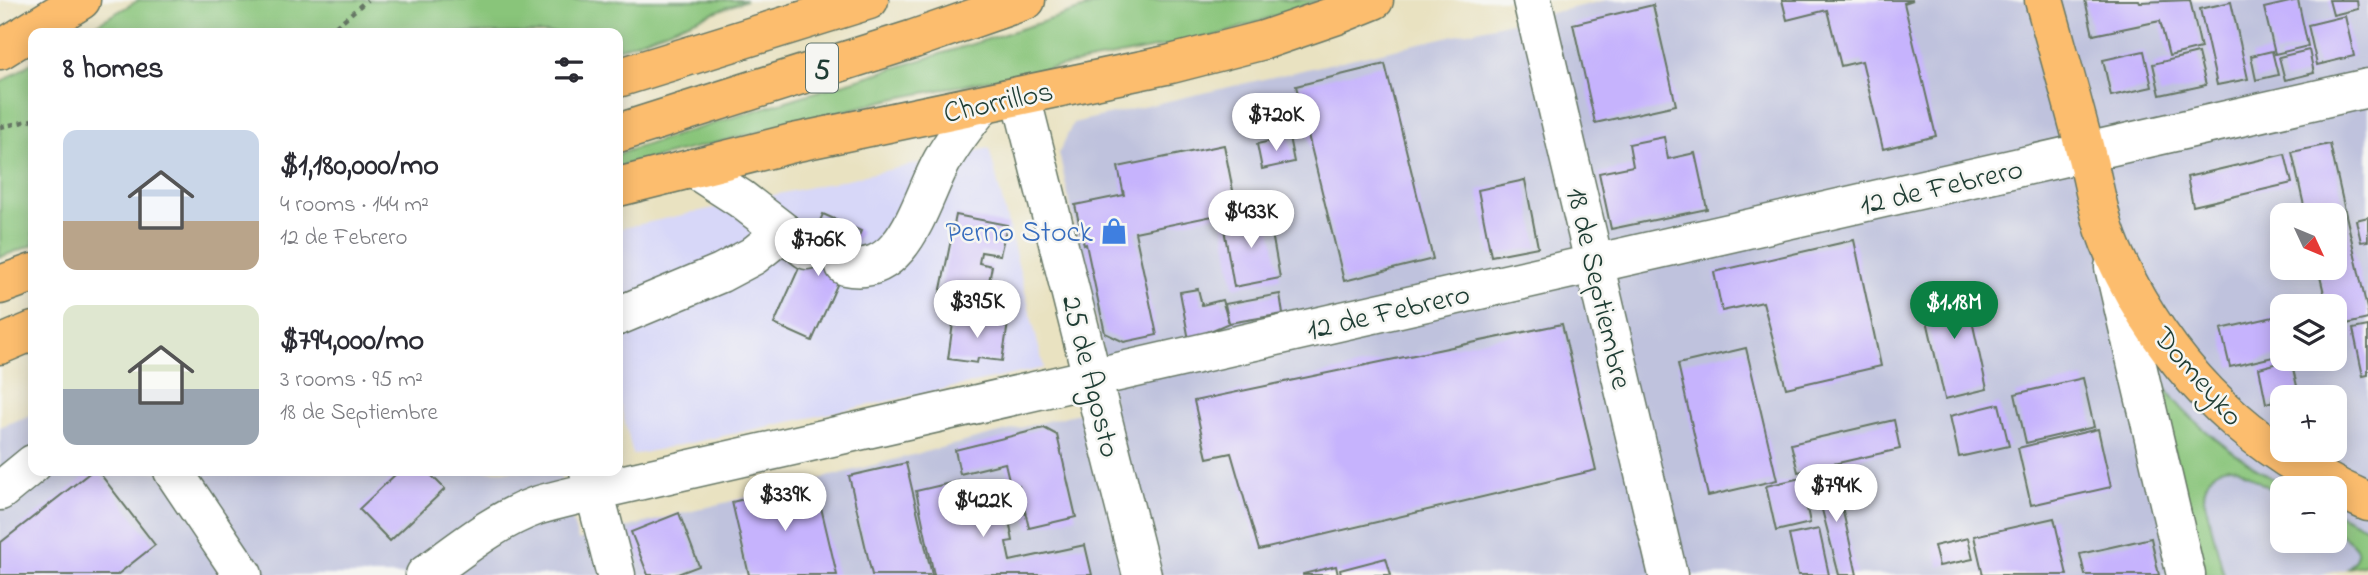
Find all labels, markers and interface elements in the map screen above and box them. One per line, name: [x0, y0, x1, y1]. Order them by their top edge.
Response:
road number: 5: [806, 43, 838, 92]
text: 8 homes: [63, 48, 164, 92]
icon: filters: [550, 51, 588, 89]
street label: Chorrillos: [940, 71, 1058, 137]
pin: $720K: [1227, 94, 1325, 153]
text: $720K: [1248, 99, 1304, 132]
text: $1,180,000/mo: [280, 145, 439, 189]
street label: 12 de Febrero: [1856, 149, 2028, 229]
icon: home: [119, 158, 203, 242]
street label: 18 de Septiembre: [1552, 183, 1642, 394]
text: 4 rooms · 144 m²: [280, 189, 429, 222]
pin: $433K: [1202, 190, 1300, 250]
text: $433K: [1224, 196, 1278, 229]
north arrow: [2270, 203, 2347, 280]
map controls: [2270, 203, 2347, 553]
place label: Perno Stock: [945, 212, 1094, 256]
shop icon: Perno Stock: [1099, 216, 1129, 246]
pin: $706K: [769, 218, 867, 278]
text: 12 de Febrero: [280, 222, 407, 255]
text: $706K: [791, 224, 845, 257]
street label: 12 de Febrero: [1303, 274, 1475, 354]
pin: $395K: [928, 280, 1026, 340]
pin: $1.18M: [1897, 282, 2011, 341]
text: $395K: [950, 286, 1004, 319]
text: $1.18M: [1926, 287, 1982, 320]
street label: 25 de Agosto: [1048, 291, 1131, 463]
button: layers: [2270, 294, 2347, 371]
street label: Domeyko: [2140, 318, 2253, 438]
text: $794,000/mo: [280, 320, 424, 364]
icon: home: [119, 333, 203, 417]
text: 3 rooms · 95 m²: [280, 364, 423, 397]
button: +: [2270, 385, 2347, 462]
text: 18 de Septiembre: [280, 397, 438, 430]
pin: $794K: [1787, 464, 1885, 524]
text: $794K: [1811, 470, 1861, 503]
pin: $339K: [736, 474, 834, 533]
button: −: [2270, 476, 2347, 553]
text: $339K: [760, 479, 811, 512]
pin: $422K: [934, 480, 1032, 539]
text: $422K: [954, 485, 1012, 518]

